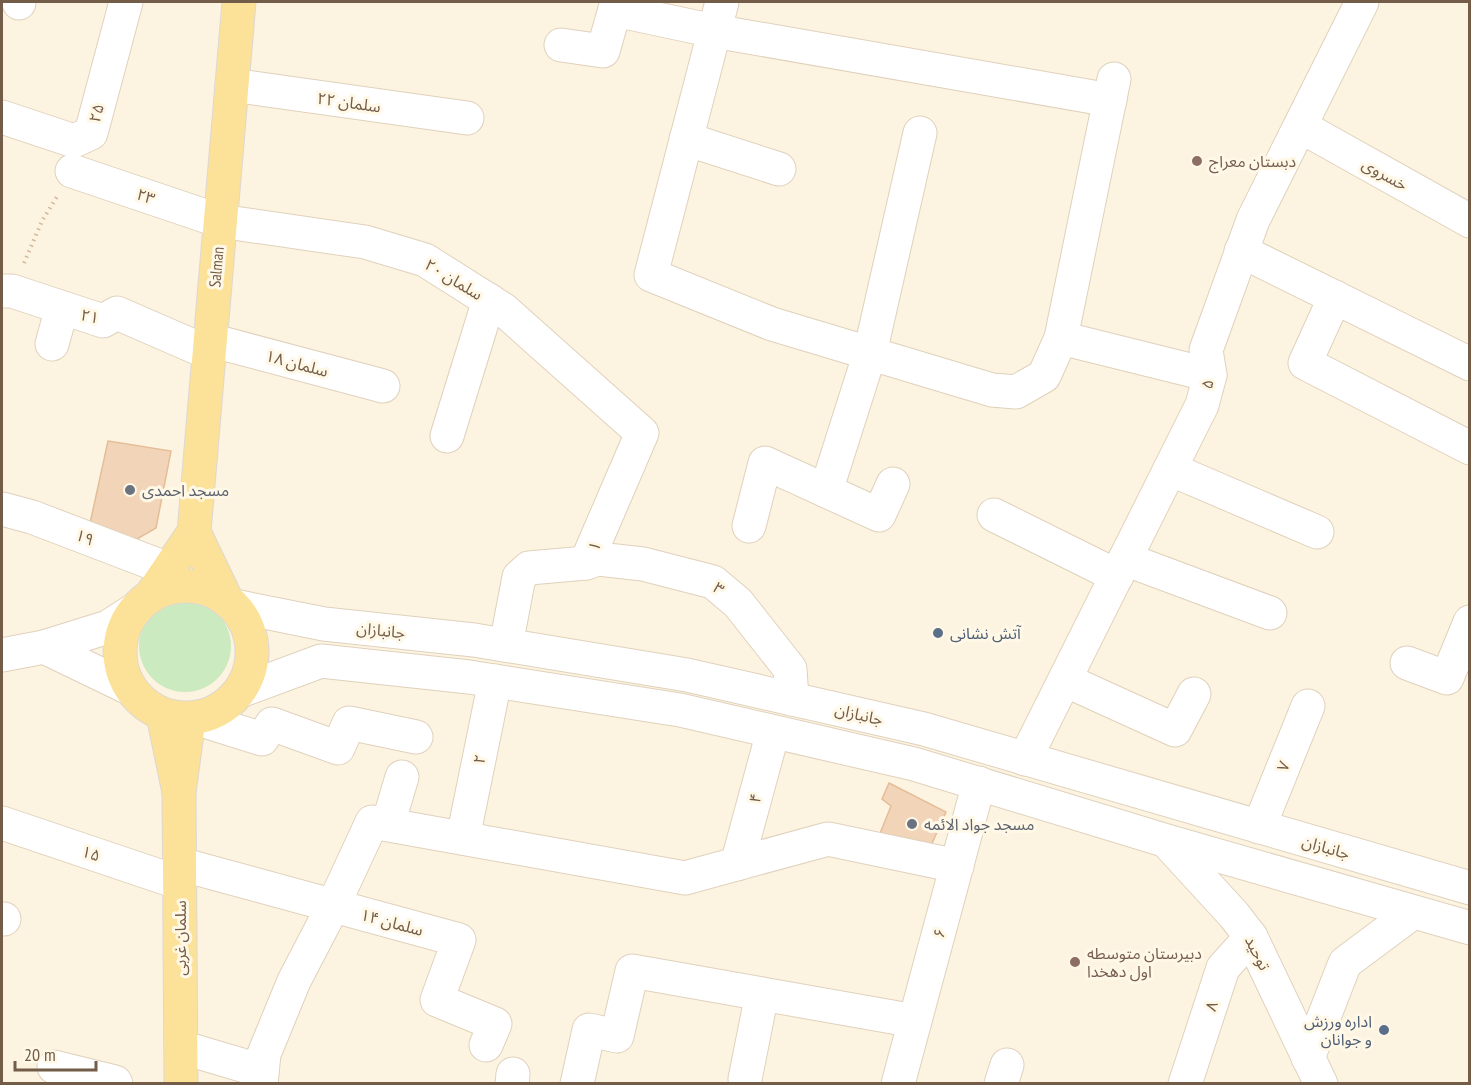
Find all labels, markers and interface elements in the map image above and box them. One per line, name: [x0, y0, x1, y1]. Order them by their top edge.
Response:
street label: سلمان ۲۲: [316, 88, 382, 116]
street label: ۲۵: [84, 102, 108, 124]
place label: دبستان معراج: [1209, 151, 1296, 174]
street label: خسروی: [1359, 153, 1411, 195]
marker: دبستان معراج: [1190, 154, 1204, 168]
street label: ۲۳: [134, 184, 158, 208]
street label: Salman: [204, 246, 228, 288]
street label: سلمان ۲۰: [421, 254, 487, 304]
street label: ۲۱: [79, 304, 101, 328]
street label: سلمان ۱۸: [264, 345, 330, 381]
street label: ۵: [1196, 378, 1218, 390]
place label: مسجد احمدی: [142, 480, 229, 500]
marker: مسجد احمدی: [123, 483, 137, 497]
street label: ۱۹: [73, 524, 97, 550]
street label: ۱: [583, 538, 605, 554]
street label: ۳: [709, 577, 729, 599]
street label: جانبازان: [356, 618, 406, 642]
place label: آتش نشانی: [950, 623, 1022, 643]
marker: آتش نشانی: [931, 626, 945, 640]
street label: جانبازان: [833, 699, 885, 729]
street label: ۲: [468, 752, 490, 766]
street label: ۷: [1272, 758, 1294, 774]
street label: ۴: [744, 791, 766, 805]
place label: مسجد جواد الائمه: [924, 814, 1034, 834]
marker: مسجد جواد الائمه: [905, 817, 919, 831]
street label: جانبازان: [1300, 831, 1352, 863]
street label: ۱۵: [79, 841, 103, 865]
street label: سلمان غربی: [170, 900, 190, 976]
street label: سلمان ۱۴: [359, 904, 425, 940]
street label: ۶: [928, 926, 950, 940]
street label: توحید: [1241, 932, 1275, 974]
place label: دبیرستان متوسطه اول دهخدا: [1087, 943, 1202, 982]
marker: دبیرستان متوسطه اول دهخدا: [1068, 955, 1082, 969]
street label: ۸: [1200, 999, 1222, 1013]
place label: اداره ورزش و جوانان: [1304, 1011, 1372, 1049]
marker: اداره ورزش و جوانان: [1377, 1023, 1391, 1037]
scale bar: [15, 1034, 96, 1072]
text: 20 m: [24, 1043, 56, 1066]

